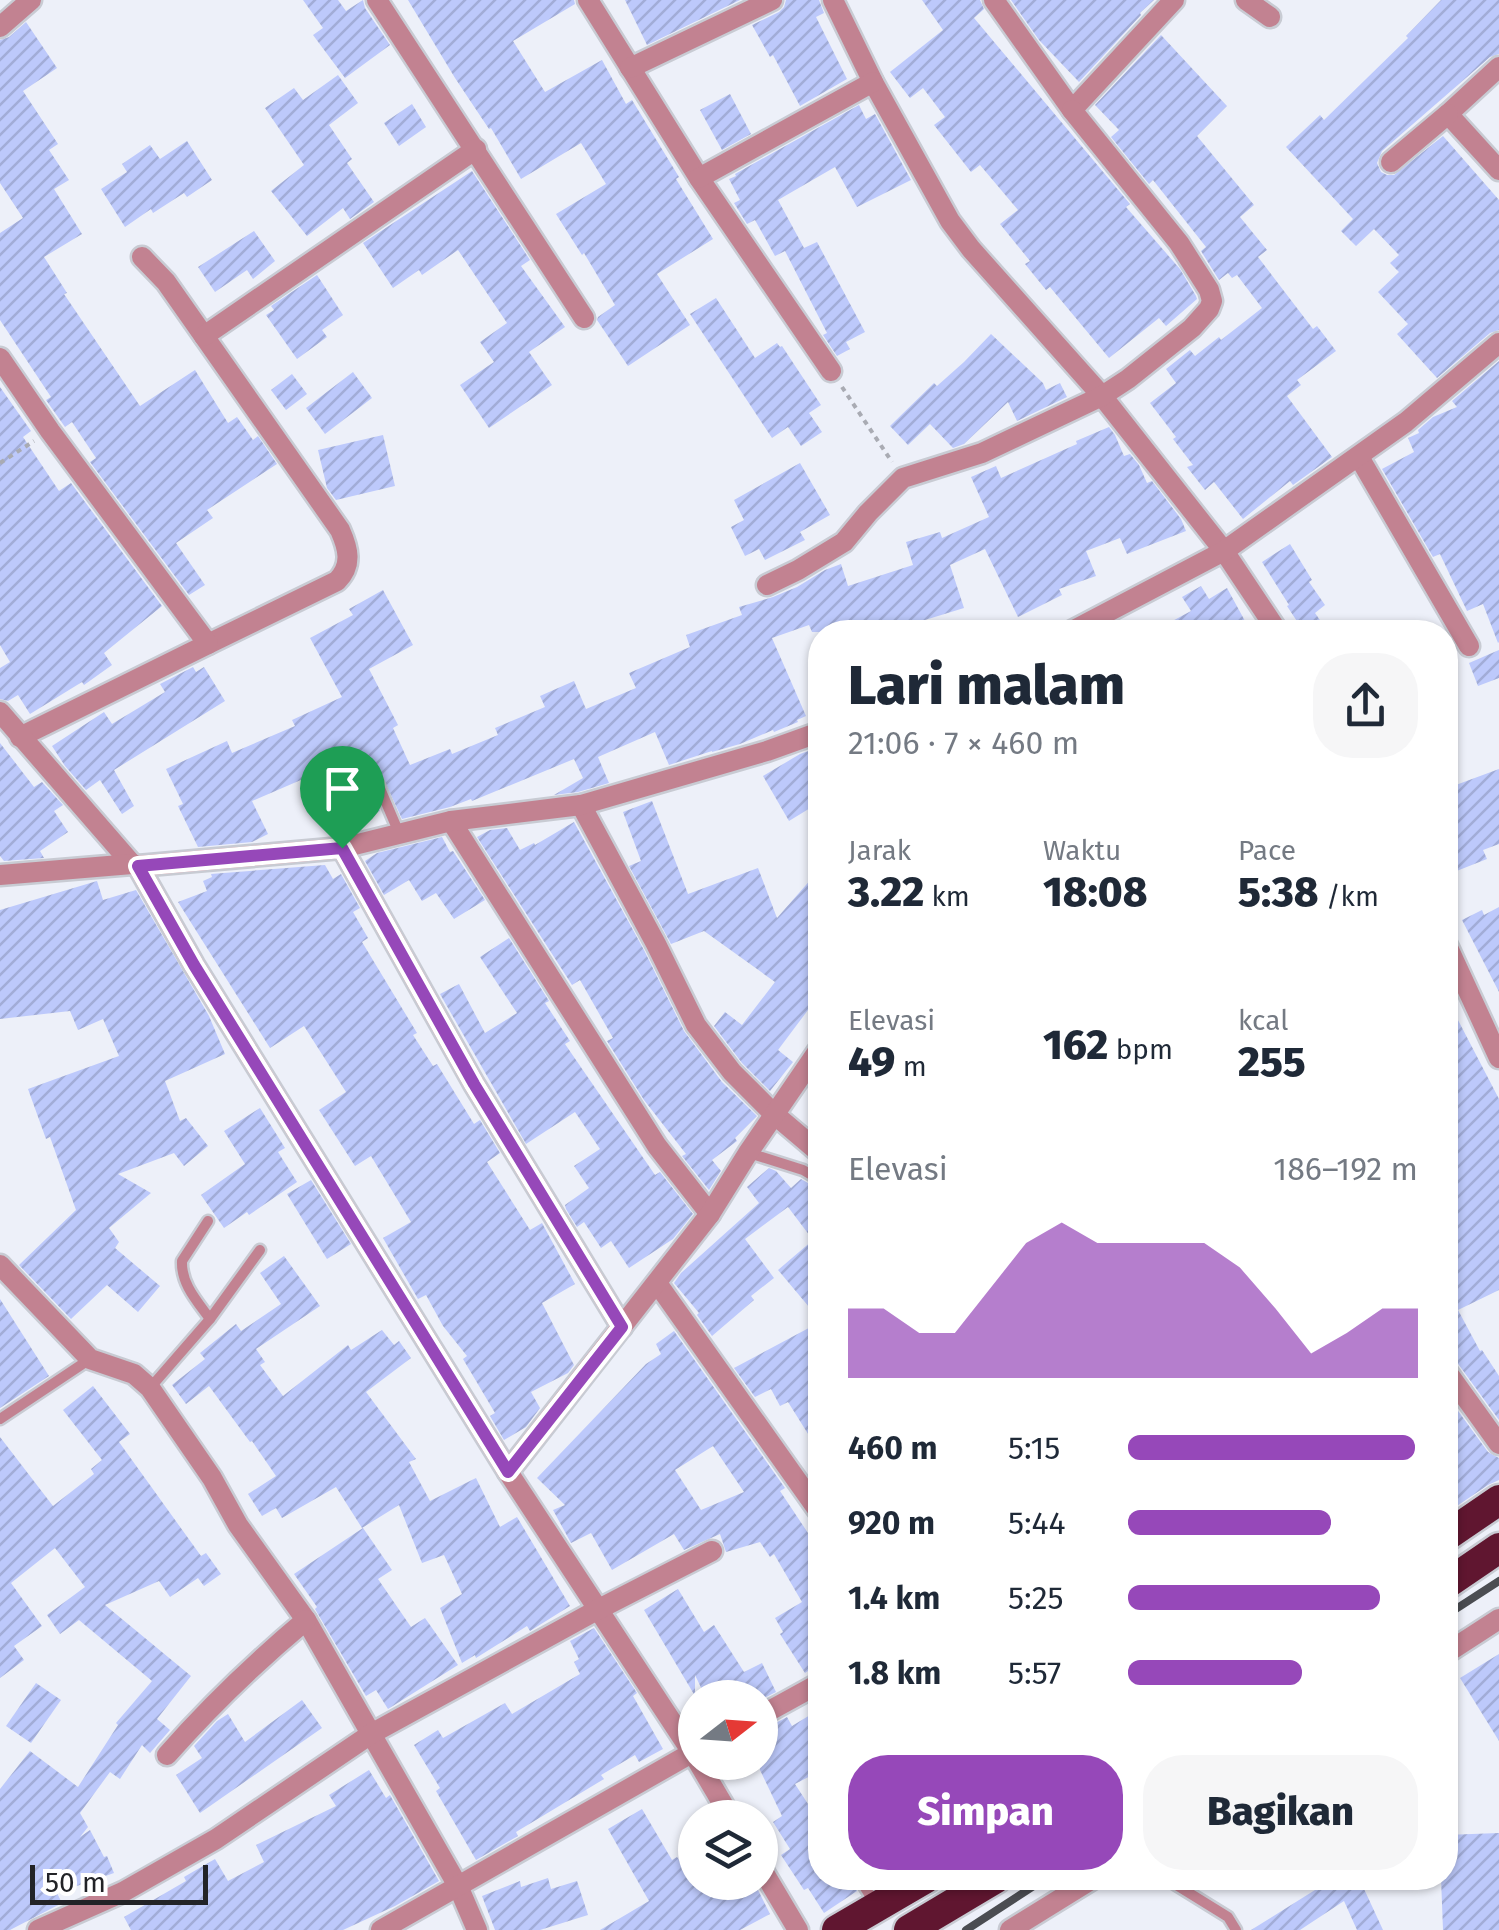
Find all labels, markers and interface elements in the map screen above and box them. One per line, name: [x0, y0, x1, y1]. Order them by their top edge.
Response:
text: Lari malam: [848, 653, 1125, 719]
button: share: [1313, 653, 1418, 758]
text: 21:06 · 7 × 460 m: [848, 724, 1079, 762]
pin: [300, 746, 385, 849]
icon: arrive: [315, 761, 370, 816]
text: Jarak: [848, 834, 911, 867]
text: Waktu: [1043, 834, 1121, 867]
text: Pace: [1238, 834, 1296, 867]
text: 3.22: [848, 867, 924, 917]
text: 18:08: [1043, 867, 1147, 917]
text: 5:38: [1238, 867, 1319, 917]
text: km: [924, 880, 970, 913]
text: /km: [1319, 880, 1379, 913]
text: Elevasi: [848, 1004, 935, 1037]
text: kcal: [1238, 1004, 1288, 1037]
text: 162: [1043, 1020, 1108, 1070]
text: bpm: [1108, 1033, 1173, 1066]
text: 49: [848, 1037, 895, 1087]
text: 255: [1238, 1037, 1306, 1087]
text: m: [895, 1050, 927, 1083]
text: Elevasi: [848, 1150, 948, 1188]
text: 186–192 m: [1273, 1150, 1418, 1188]
text: 460 m: [848, 1429, 937, 1467]
text: 5:15: [1008, 1429, 1060, 1467]
text: 920 m: [848, 1504, 935, 1542]
text: 5:44: [1008, 1504, 1066, 1542]
text: 1.4 km: [848, 1579, 940, 1617]
text: 5:25: [1008, 1579, 1064, 1617]
text: 1.8 km: [848, 1654, 941, 1692]
text: 5:57: [1008, 1654, 1061, 1692]
north arrow: [678, 1680, 778, 1780]
map controls: [678, 1680, 778, 1900]
button: Simpan: [848, 1755, 1123, 1870]
button: Bagikan: [1143, 1755, 1418, 1870]
button: layers: [678, 1800, 778, 1900]
scale bar: [30, 1860, 208, 1904]
text: 50 m: [45, 1866, 106, 1899]

